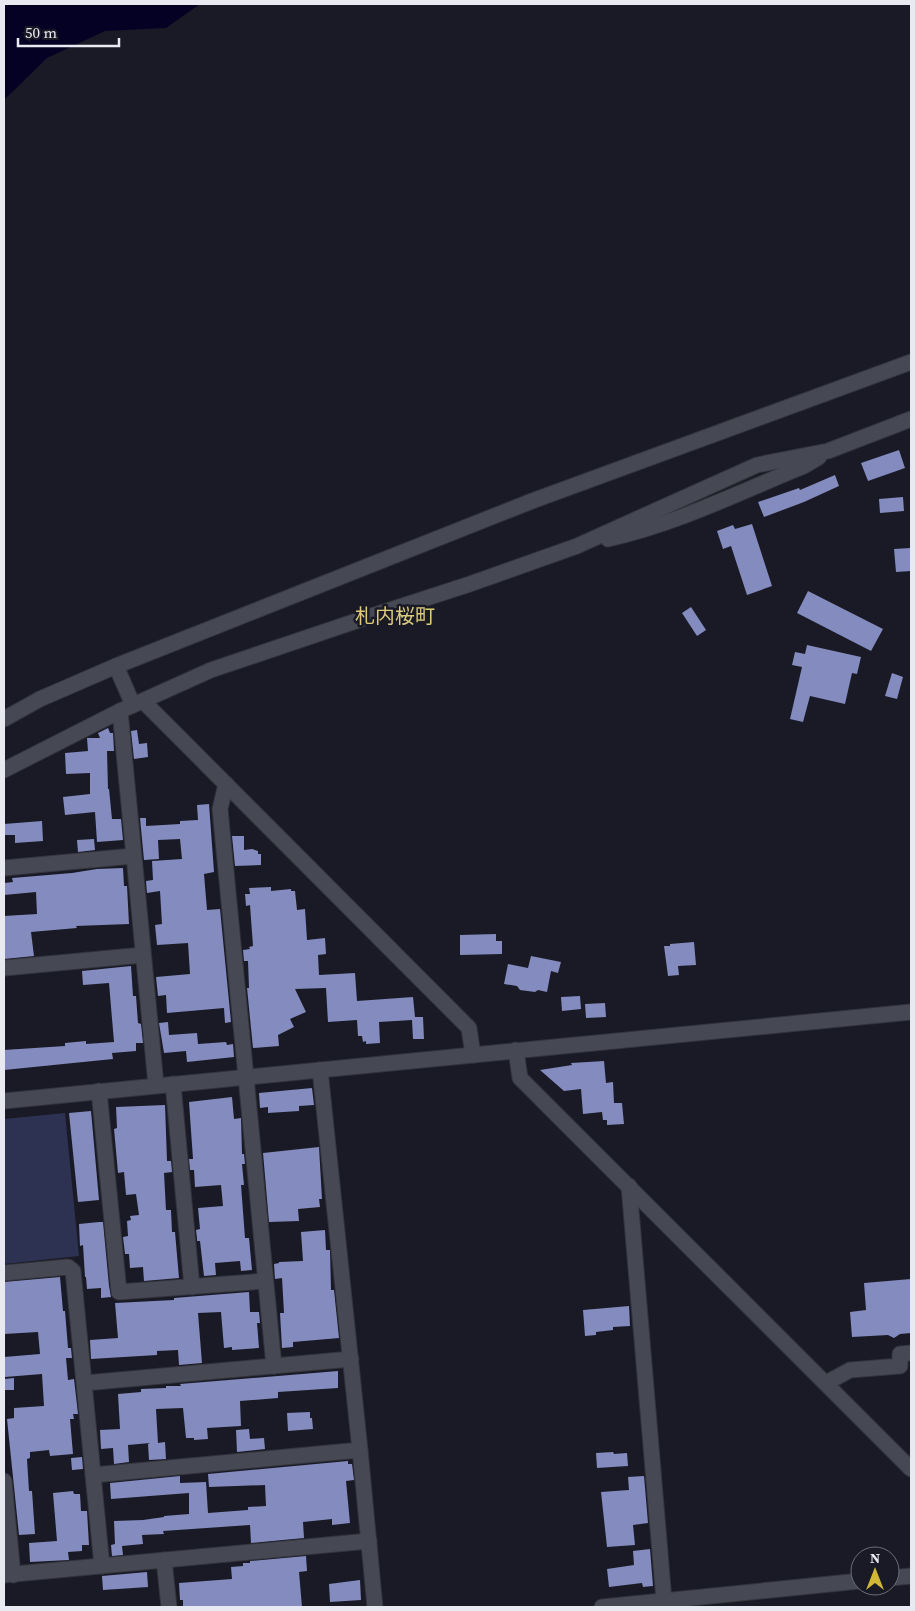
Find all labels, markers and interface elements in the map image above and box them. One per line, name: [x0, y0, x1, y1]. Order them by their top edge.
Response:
scale bar: [18, 15, 119, 47]
text: 50 m: [25, 22, 57, 43]
district label: 札内桜町: [355, 602, 435, 630]
north arrow: [850, 1546, 900, 1596]
text: N: [870, 1548, 880, 1568]

